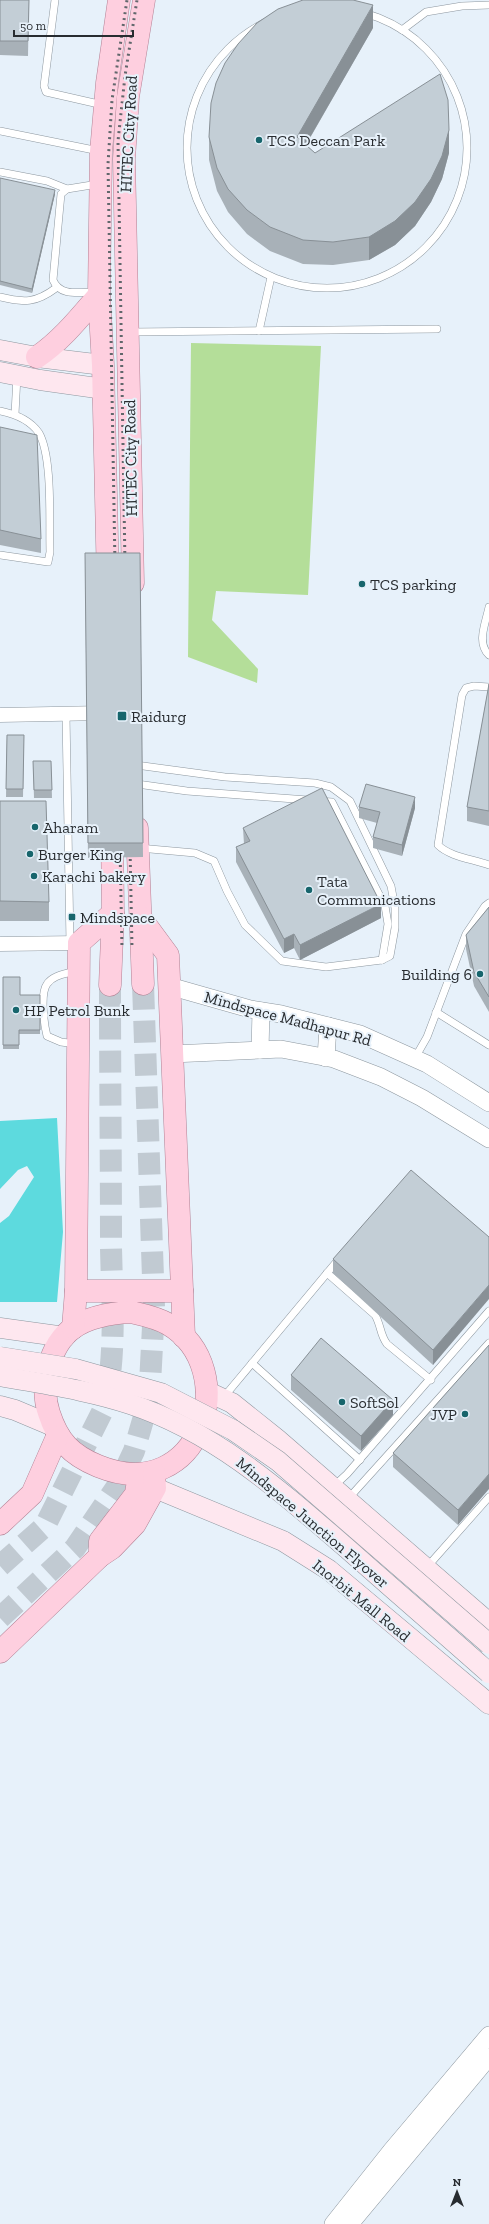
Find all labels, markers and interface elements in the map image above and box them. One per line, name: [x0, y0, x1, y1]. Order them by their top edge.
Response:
scale bar: [14, 12, 133, 38]
text: 50 m: [20, 19, 47, 33]
street label: HITEC City Road: [116, 75, 141, 193]
place label: TCS Deccan Park: [267, 131, 386, 150]
marker: TCS Deccan Park: [254, 135, 264, 145]
street label: HITEC City Road: [120, 399, 141, 517]
place label: TCS parking: [370, 575, 456, 594]
marker: TCS parking: [357, 579, 367, 589]
place label: Raidurg: [131, 707, 187, 726]
marker: Raidurg: [116, 710, 128, 722]
place label: Aharam: [43, 818, 99, 837]
marker: Aharam: [30, 822, 40, 832]
place label: Burger King: [38, 845, 123, 864]
marker: Burger King: [25, 849, 35, 859]
place label: Karachi bakery: [42, 867, 146, 886]
marker: Karachi bakery: [29, 871, 39, 881]
place label: Tata Communications: [317, 872, 436, 909]
marker: Tata Communications: [304, 885, 314, 895]
place label: Mindspace: [80, 908, 155, 927]
marker: Mindspace: [67, 912, 77, 922]
place label: Building 6: [401, 965, 472, 984]
marker: Building 6: [475, 969, 485, 979]
street label: Mindspace Madhapur Rd: [202, 987, 374, 1050]
place label: HP Petrol Bunk: [24, 1001, 130, 1020]
marker: HP Petrol Bunk: [11, 1005, 21, 1015]
place label: SoftSol: [350, 1393, 399, 1412]
marker: SoftSol: [337, 1397, 347, 1407]
place label: JVP: [430, 1405, 457, 1424]
marker: JVP: [460, 1409, 470, 1419]
street label: Mindspace Junction Flyover: [233, 1453, 393, 1592]
street label: Inorbit Mall Road: [309, 1555, 414, 1646]
north arrow: [437, 2172, 477, 2212]
text: N: [453, 2176, 462, 2189]

